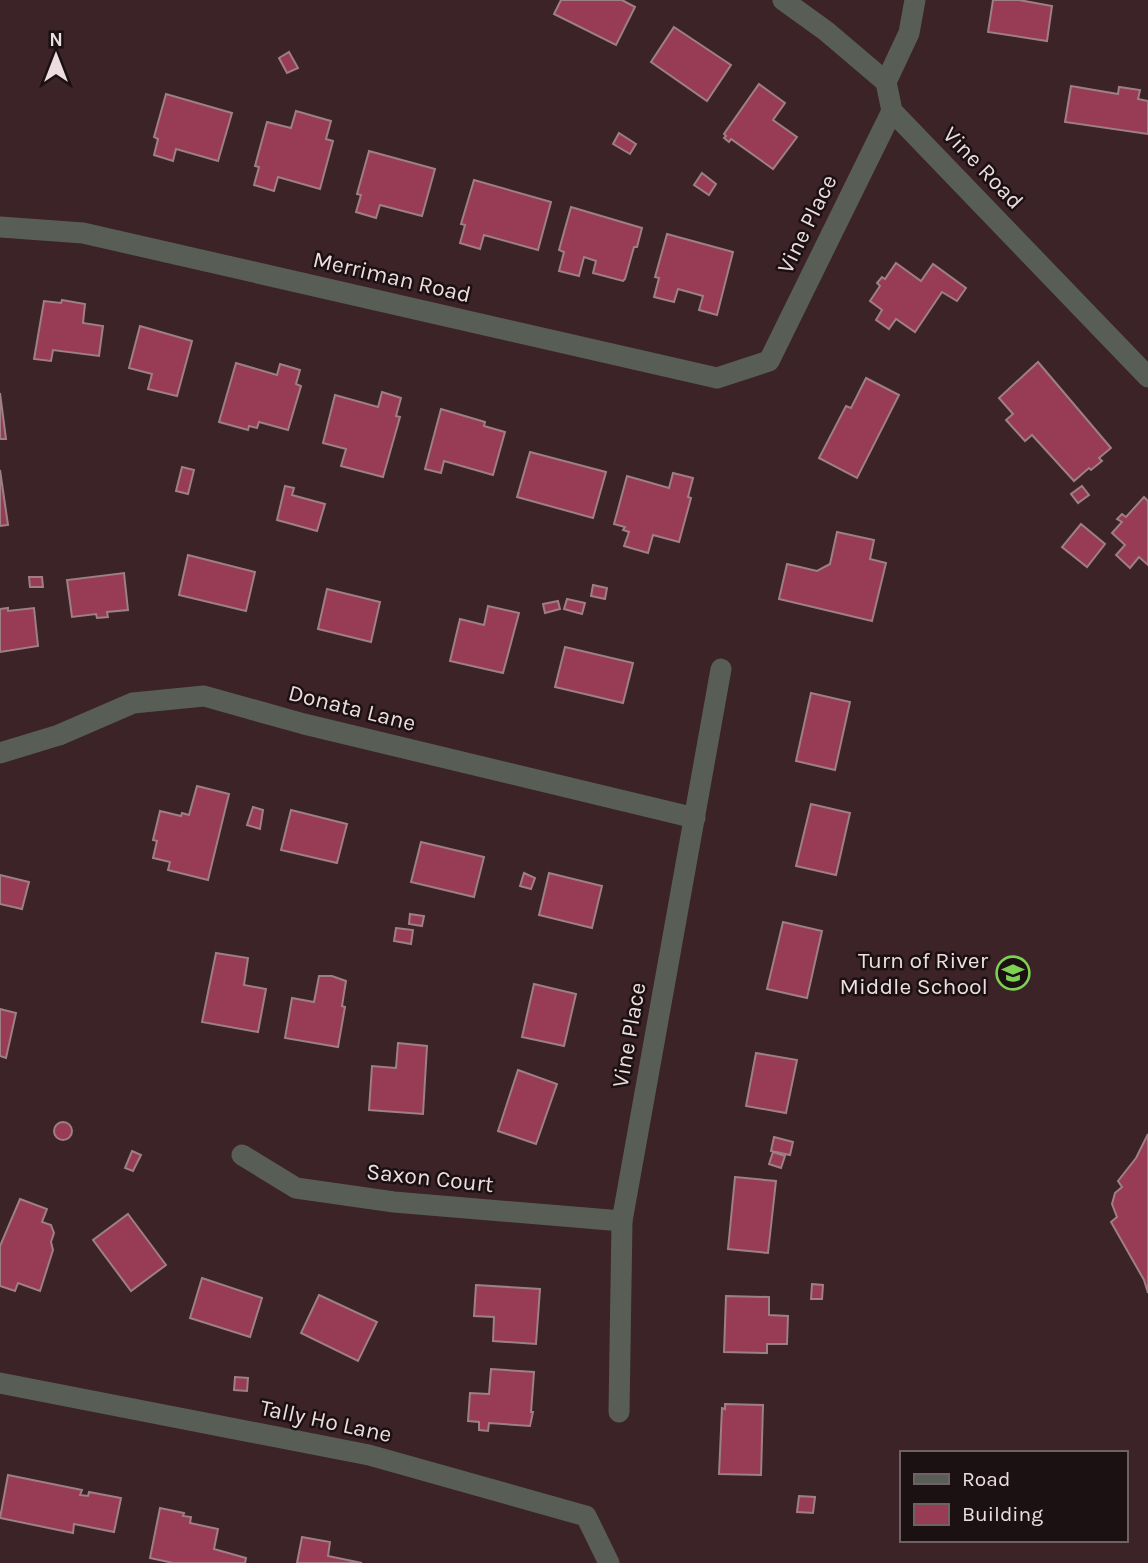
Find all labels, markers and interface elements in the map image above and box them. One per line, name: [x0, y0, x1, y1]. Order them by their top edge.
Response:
north arrow: [21, 21, 91, 91]
text: N: [49, 29, 63, 51]
street label: Vine Road: [937, 121, 1029, 215]
street label: Vine Place: [772, 170, 842, 278]
street label: Merriman Road: [310, 246, 474, 308]
street label: Donata Lane: [286, 679, 418, 737]
place label: Turn of River Middle School: [839, 947, 989, 1000]
school or university icon: Turn of River Middle School: [994, 954, 1032, 992]
street label: Vine Place: [606, 980, 652, 1090]
street label: Saxon Court: [365, 1158, 495, 1198]
street label: Tally Ho Lane: [258, 1394, 394, 1448]
legend: [900, 1451, 1127, 1542]
text: Road: [962, 1467, 1010, 1491]
text: Building: [962, 1502, 1043, 1526]

